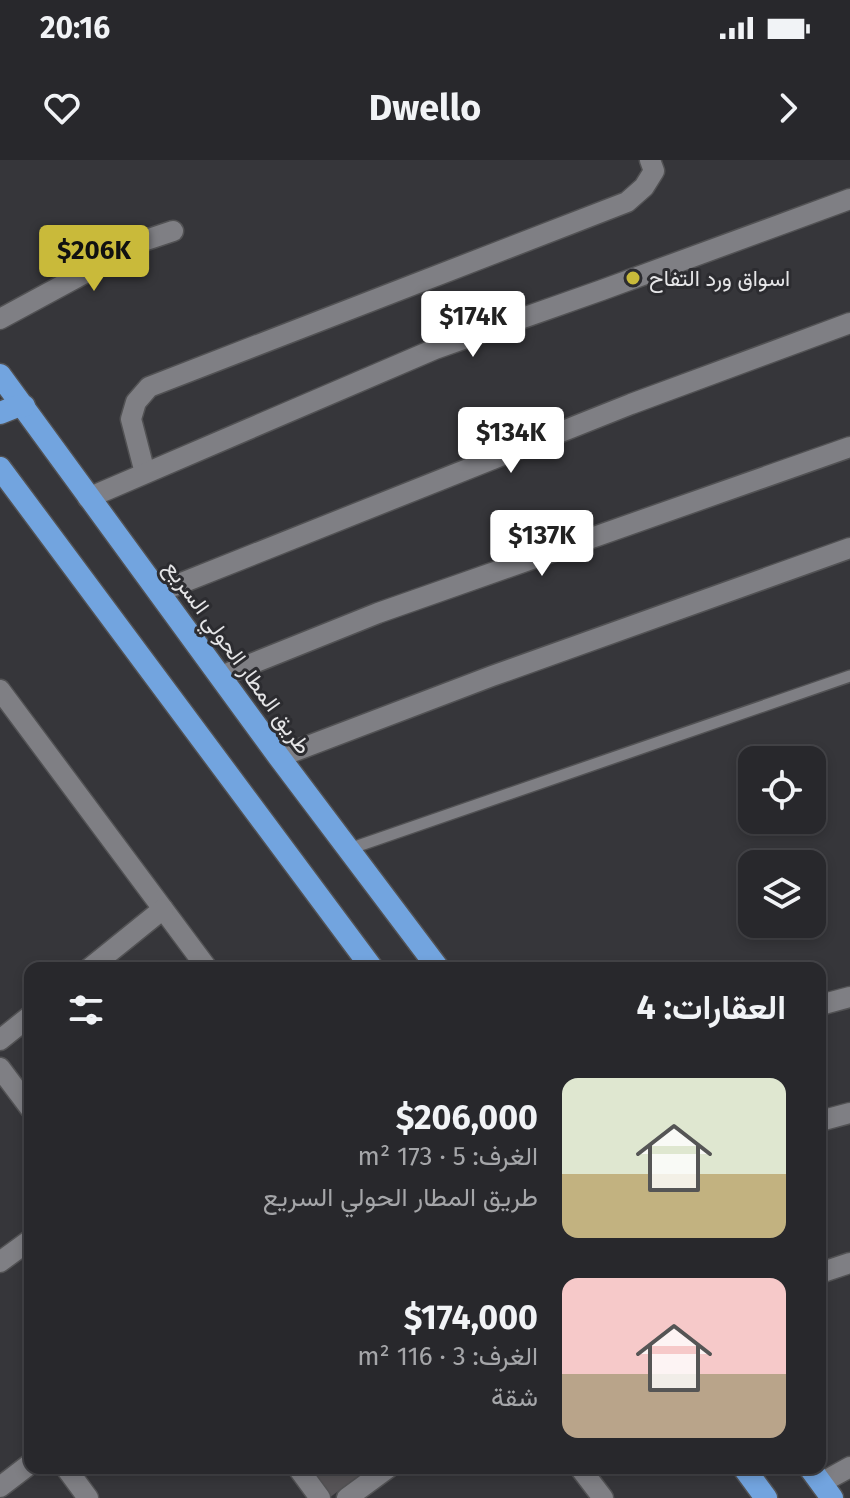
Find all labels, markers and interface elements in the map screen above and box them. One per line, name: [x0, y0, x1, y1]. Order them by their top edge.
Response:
text: 20:16: [40, 10, 110, 46]
icon: heart: [40, 86, 84, 130]
text: Dwello: [369, 86, 481, 130]
icon: forward: [766, 86, 810, 130]
pin: $206K: [38, 225, 150, 293]
text: $206K: [57, 235, 131, 266]
place label: اسواق ورد التفاح: [649, 265, 790, 293]
marker: اسواق ورد التفاح: [624, 269, 642, 287]
pin: $174K: [417, 291, 529, 359]
text: $174K: [439, 301, 507, 332]
pin: $134K: [455, 407, 567, 475]
text: $134K: [476, 417, 546, 448]
pin: $137K: [486, 510, 598, 578]
text: $137K: [508, 520, 576, 551]
street label: طريق المطار الحولي السريع: [154, 555, 317, 762]
map controls: [738, 746, 826, 938]
button: locate: [738, 746, 826, 834]
button: layers: [738, 850, 826, 938]
text: العقارات: 4: [637, 987, 786, 1028]
icon: filters: [64, 988, 108, 1032]
text: $206,000: [396, 1097, 538, 1138]
icon: home: [626, 1110, 722, 1206]
text: الغرف: 5 · 173 m²: [358, 1141, 538, 1172]
text: طريق المطار الحولي السريع: [263, 1182, 538, 1213]
text: $174,000: [404, 1297, 538, 1338]
icon: home: [626, 1310, 722, 1406]
text: الغرف: 3 · 116 m²: [357, 1341, 538, 1372]
text: شقة: [491, 1382, 538, 1413]

